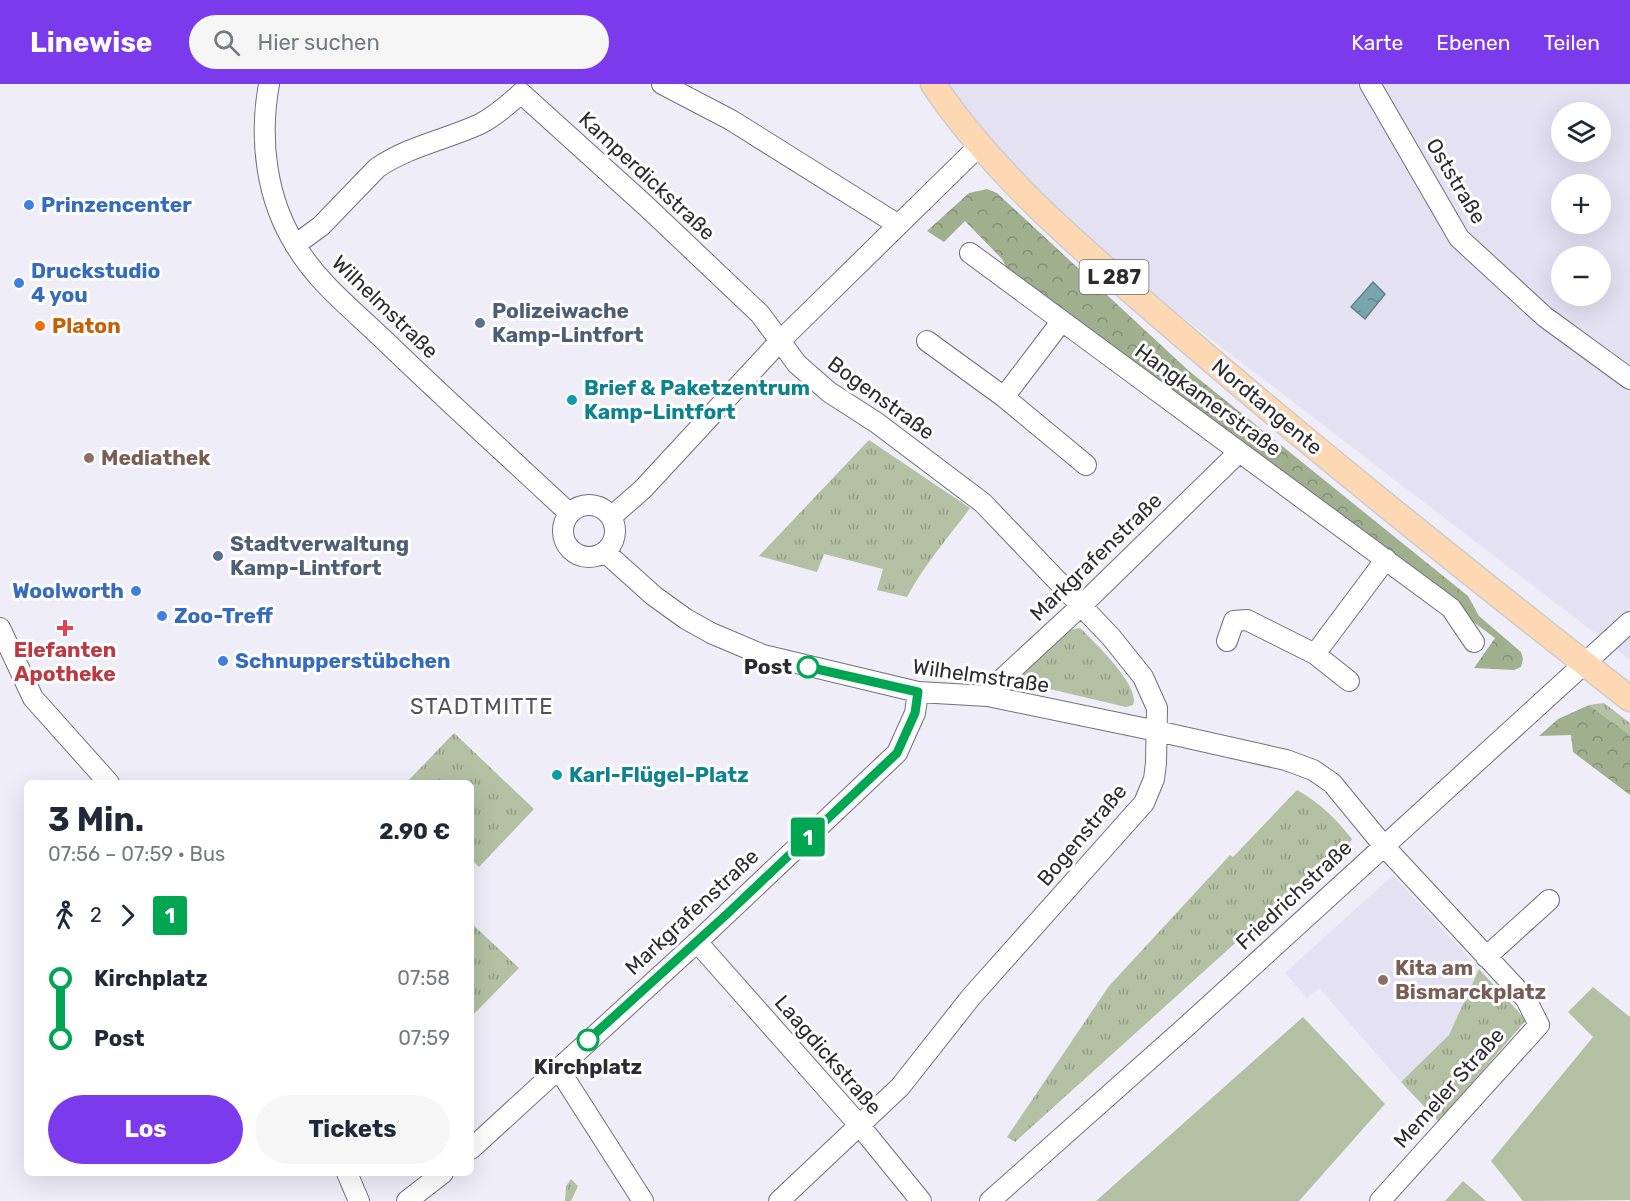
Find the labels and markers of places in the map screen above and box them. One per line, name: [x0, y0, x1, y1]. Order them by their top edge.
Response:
place label: Prinzencenter: [41, 192, 192, 217]
marker: Prinzencenter: [22, 198, 36, 212]
place label: Druckstudio 4 you: [31, 258, 160, 307]
marker: Druckstudio 4 you: [12, 276, 26, 290]
place label: Polizeiwache Kamp-Lintfort: [492, 298, 644, 347]
place label: Platon: [52, 313, 121, 338]
marker: Polizeiwache Kamp-Lintfort: [473, 316, 487, 330]
marker: Platon: [33, 319, 47, 333]
place label: Brief & Paketzentrum Kamp-Lintfort: [584, 375, 810, 424]
marker: Brief & Paketzentrum Kamp-Lintfort: [565, 393, 579, 407]
place label: Mediathek: [101, 445, 211, 470]
marker: Mediathek: [82, 451, 96, 465]
place label: Stadtverwaltung Kamp-Lintfort: [230, 531, 409, 580]
marker: Stadtverwaltung Kamp-Lintfort: [211, 549, 225, 563]
place label: Woolworth: [12, 578, 124, 603]
marker: Woolworth: [129, 584, 143, 598]
place label: Zoo-Treff: [174, 603, 273, 628]
marker: Zoo-Treff: [155, 609, 169, 623]
marker: Elefanten Apotheke: [58, 621, 72, 635]
place label: Elefanten Apotheke: [14, 637, 116, 686]
place label: Schnupperstübchen: [235, 648, 451, 673]
marker: Schnupperstübchen: [216, 654, 230, 668]
place label: Post: [744, 654, 792, 679]
marker: Post: [797, 656, 819, 678]
place label: Karl-Flügel-Platz: [569, 762, 749, 787]
marker: Karl-Flügel-Platz: [550, 768, 564, 782]
place label: Kita am Bismarckplatz: [1395, 955, 1546, 1004]
marker: Kita am Bismarckplatz: [1376, 973, 1390, 987]
marker: Kirchplatz: [577, 1029, 599, 1051]
place label: Kirchplatz: [534, 1054, 642, 1079]

